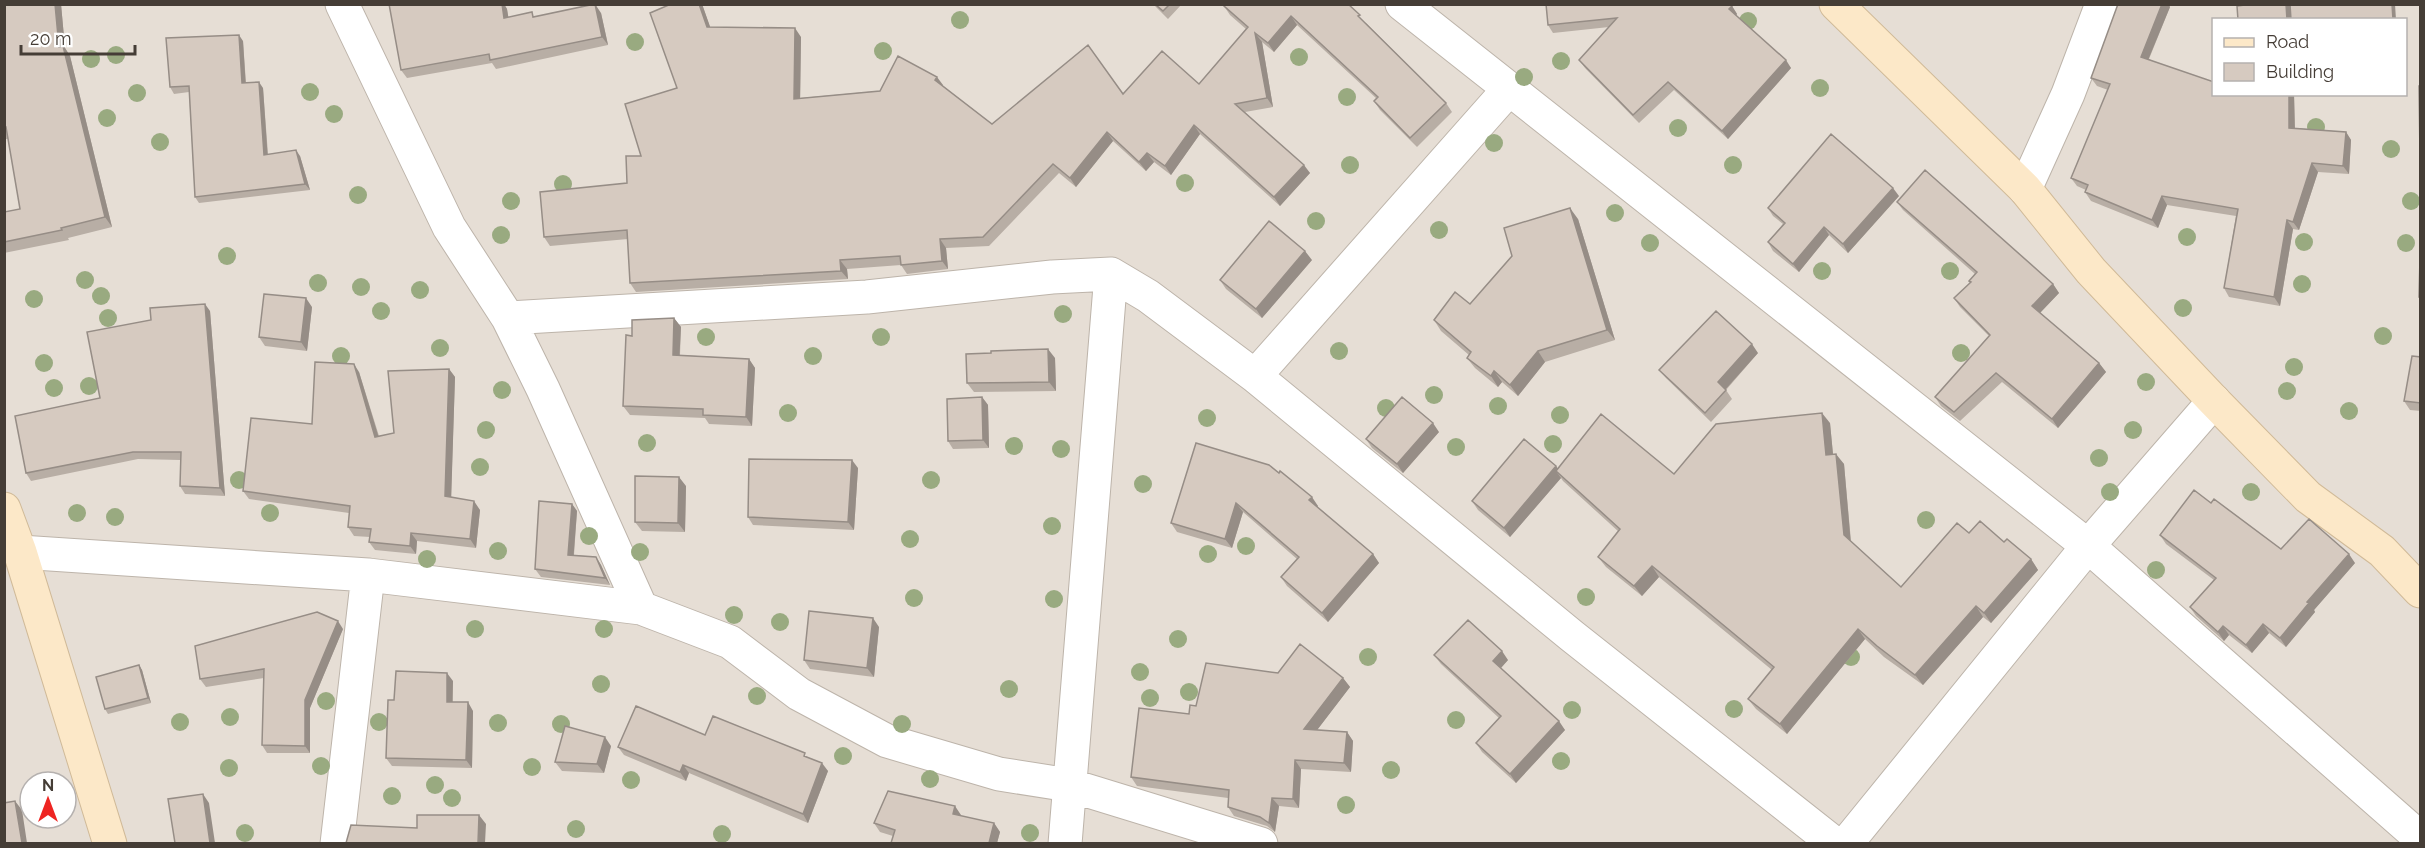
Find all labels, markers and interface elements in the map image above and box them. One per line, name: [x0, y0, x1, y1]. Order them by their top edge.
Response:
scale bar: [21, 18, 135, 56]
legend: [2212, 18, 2407, 96]
text: 20 m: [30, 28, 72, 49]
text: Road: [2266, 31, 2309, 52]
text: Building: [2266, 61, 2334, 82]
north arrow: [18, 770, 78, 830]
text: N: [42, 776, 54, 795]

